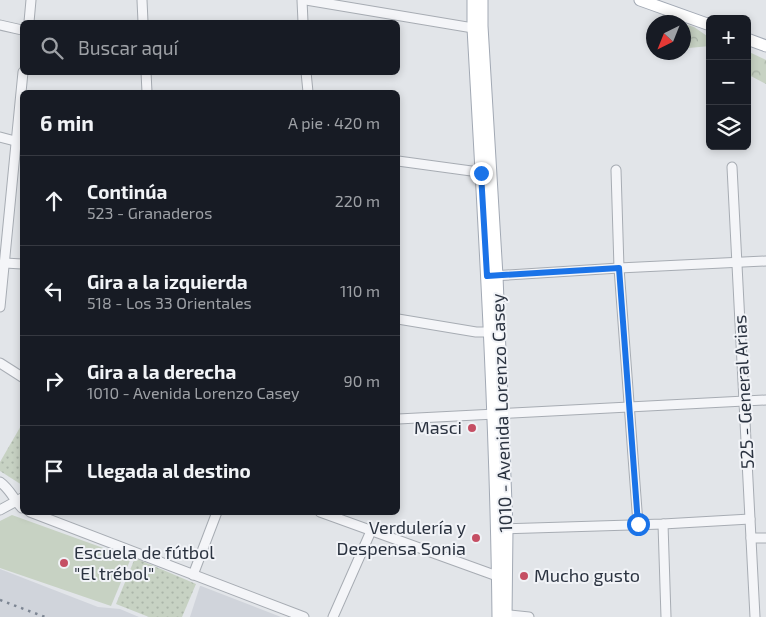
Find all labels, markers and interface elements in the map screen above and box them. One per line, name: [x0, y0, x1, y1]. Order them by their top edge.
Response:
north arrow: [646, 15, 691, 60]
map controls: [706, 15, 751, 150]
button: +: [706, 15, 751, 60]
search box: [20, 20, 400, 75]
icon: search: [38, 34, 66, 62]
text: Buscar aquí: [78, 36, 178, 59]
button: −: [706, 60, 751, 105]
button: layers: [706, 105, 751, 150]
text: 6 min: [40, 110, 94, 135]
text: A pie · 420 m: [288, 113, 380, 132]
route end: [470, 162, 493, 185]
text: Continúa: [87, 180, 167, 203]
icon: ahead: [40, 187, 68, 215]
text: 220 m: [335, 191, 380, 210]
text: 523 - Granaderos: [87, 203, 212, 222]
text: Gira a la izquierda: [87, 270, 248, 293]
icon: left: [40, 277, 68, 305]
text: 110 m: [340, 281, 380, 300]
text: 518 - Los 33 Orientales: [87, 293, 252, 312]
street label: 1010 - Avenida Lorenzo Casey: [486, 293, 516, 533]
street label: 525 - General Arias: [728, 315, 758, 470]
text: Gira a la derecha: [87, 360, 236, 383]
icon: right: [40, 367, 68, 395]
text: 90 m: [344, 371, 380, 390]
text: 1010 - Avenida Lorenzo Casey: [87, 383, 300, 402]
place label: Masci: [414, 416, 462, 438]
marker: Masci: [466, 422, 478, 434]
icon: arrive: [40, 457, 68, 485]
text: Llegada al destino: [87, 459, 251, 482]
route start: [627, 513, 650, 536]
place label: Verdulería y Despensa Sonia: [337, 516, 466, 559]
marker: Verdulería y Despensa Sonia: [470, 532, 482, 544]
place label: Escuela de fútbol "El trébol": [74, 541, 215, 584]
marker: Escuela de fútbol "El trébol": [58, 557, 70, 569]
place label: Mucho gusto: [534, 564, 640, 586]
marker: Mucho gusto: [518, 570, 530, 582]

